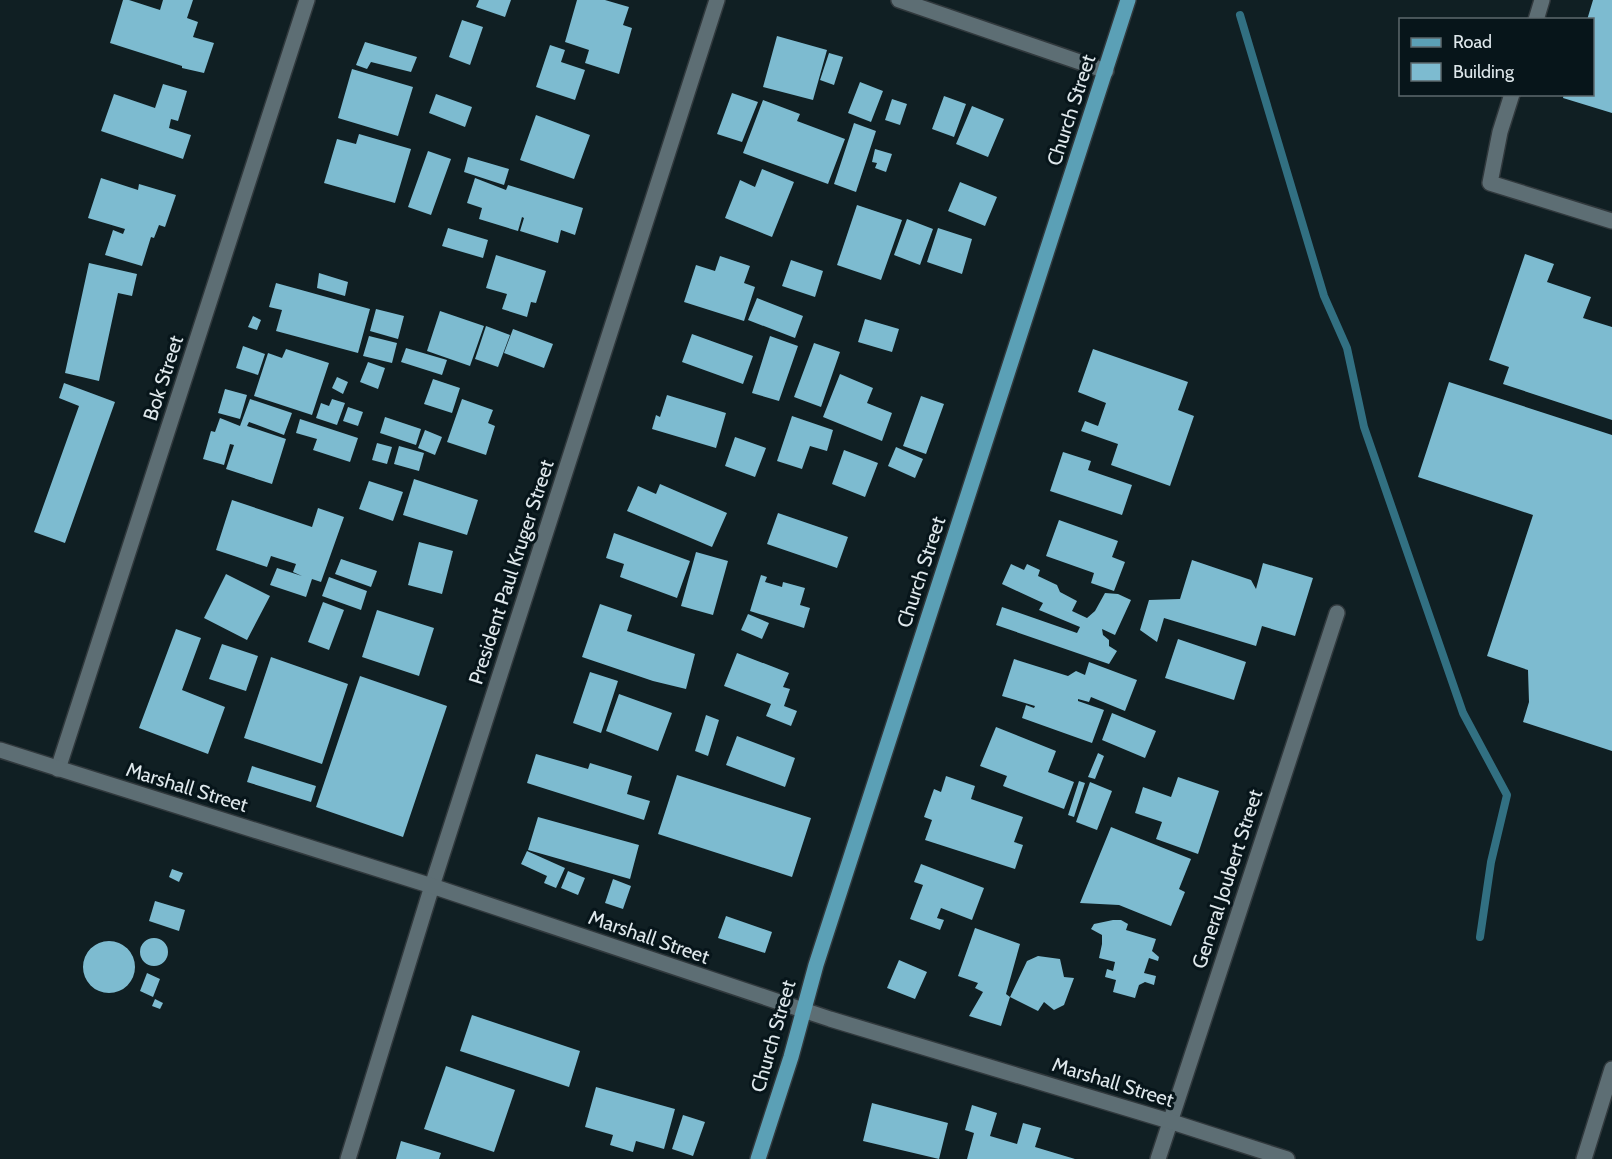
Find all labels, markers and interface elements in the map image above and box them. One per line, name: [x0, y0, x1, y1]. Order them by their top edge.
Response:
legend: [1399, 18, 1594, 96]
text: Road: [1453, 31, 1492, 53]
street label: Church Street: [1042, 51, 1100, 169]
text: Building: [1453, 61, 1515, 83]
street label: Bok Street: [138, 332, 188, 423]
street label: President Paul Kruger Street: [463, 456, 559, 687]
street label: Church Street: [892, 513, 950, 631]
street label: Marshall Street: [123, 757, 251, 817]
street label: General Joubert Street: [1187, 786, 1267, 971]
street label: Marshall Street: [585, 905, 713, 969]
street label: Church Street: [746, 977, 801, 1095]
street label: Marshall Street: [1049, 1052, 1177, 1112]

